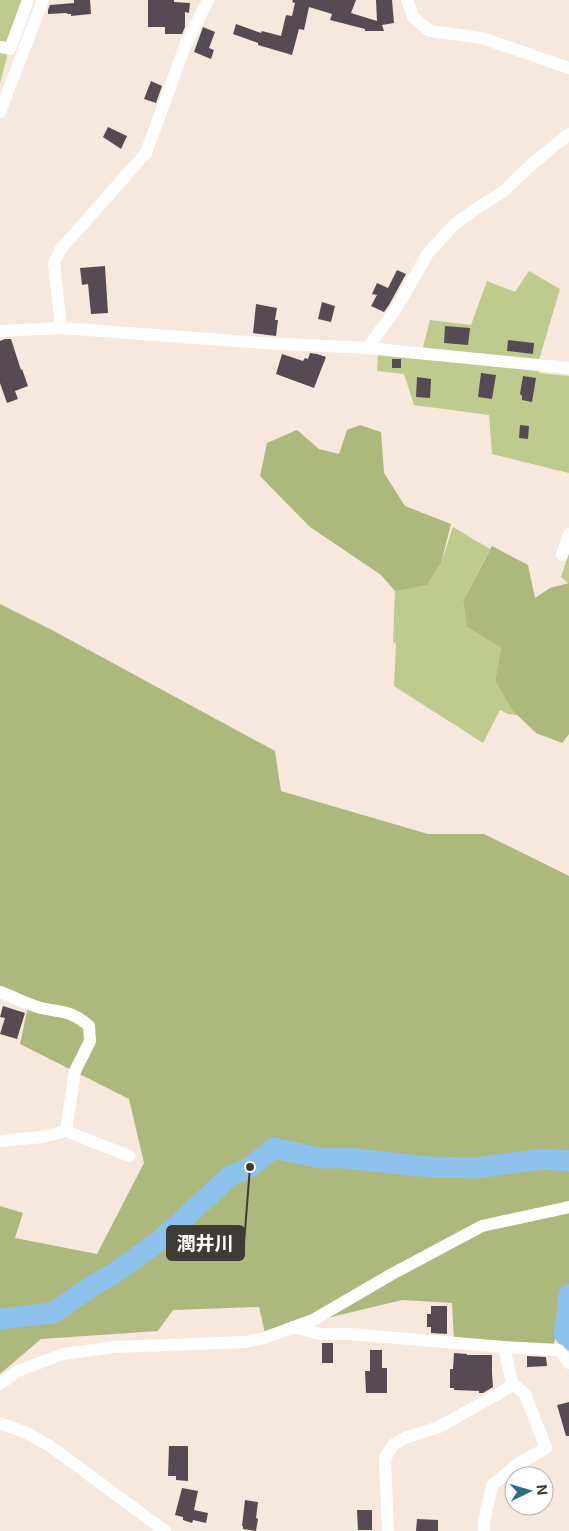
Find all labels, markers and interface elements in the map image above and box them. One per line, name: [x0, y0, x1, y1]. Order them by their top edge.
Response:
callout: 潤井川: [167, 1226, 244, 1260]
text: 潤井川: [176, 1232, 234, 1255]
north arrow: [504, 1466, 554, 1516]
text: N: [534, 1484, 551, 1496]

